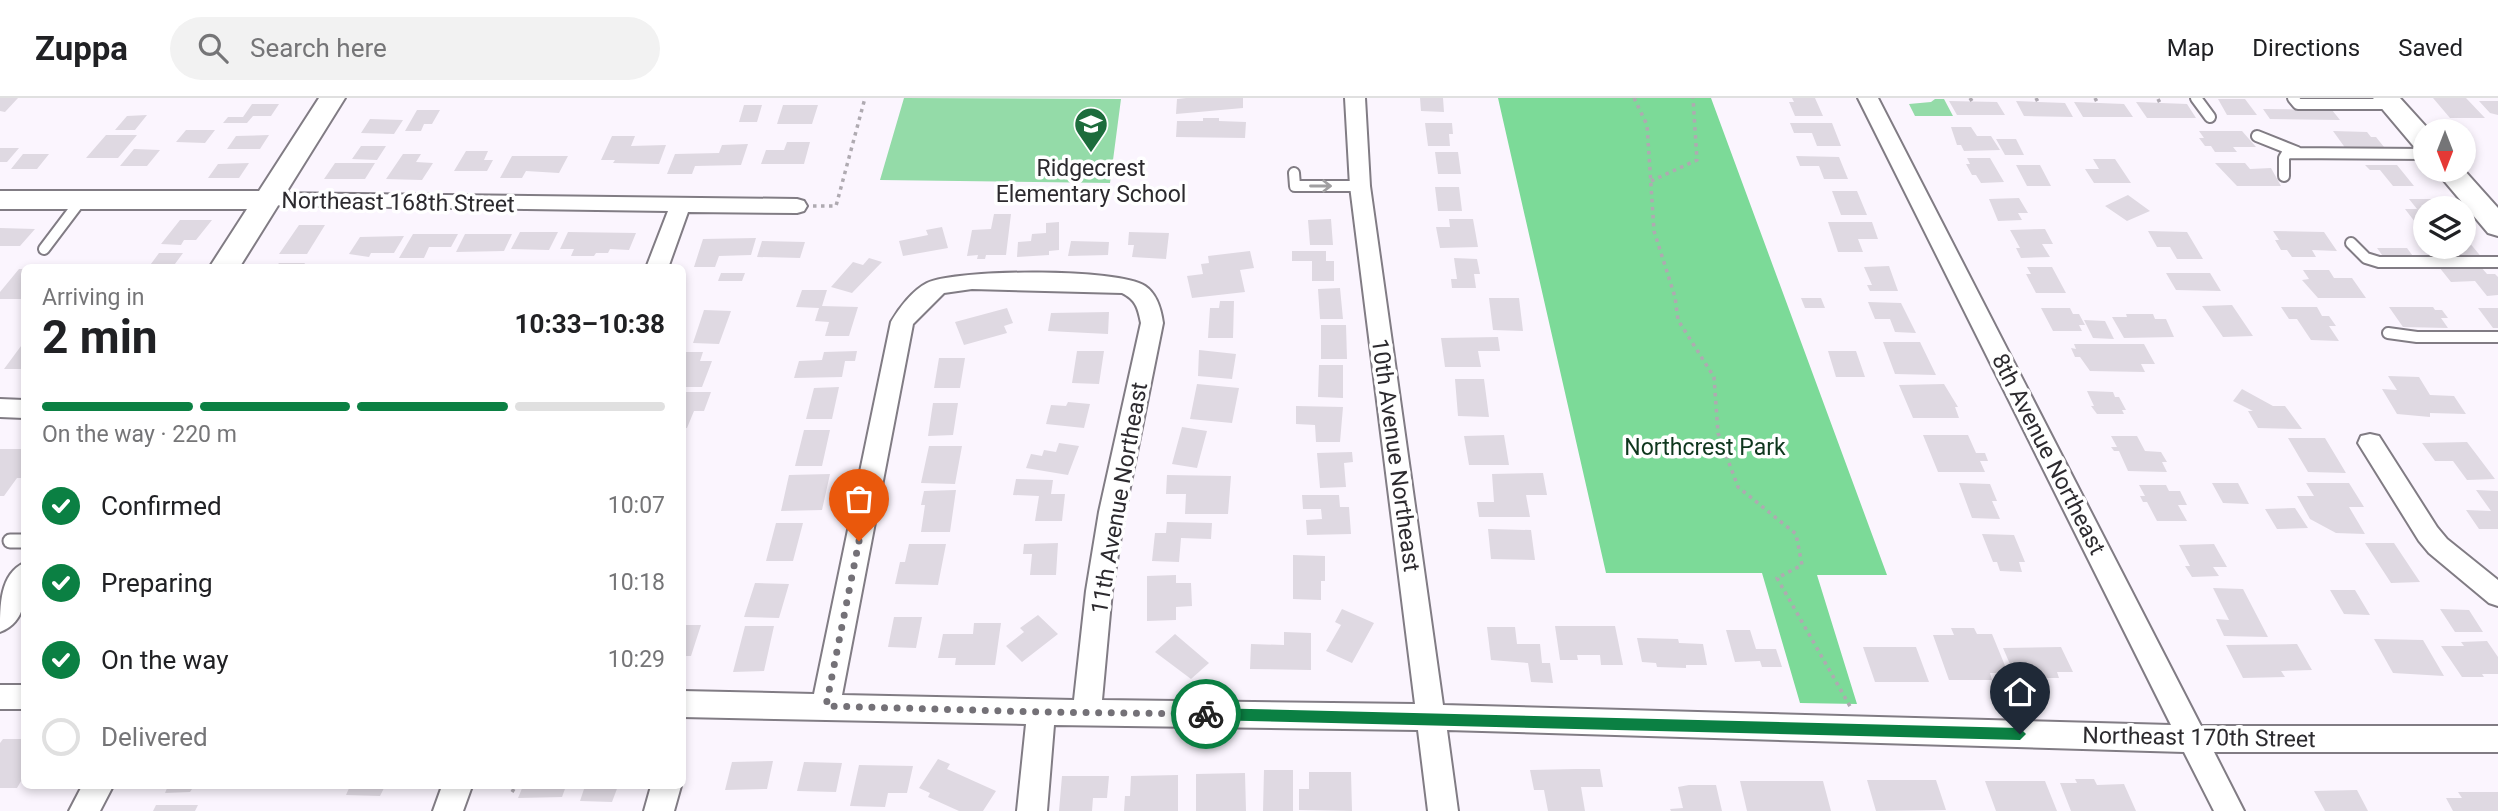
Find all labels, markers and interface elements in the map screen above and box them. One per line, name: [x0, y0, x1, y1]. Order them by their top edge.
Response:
search box: [170, 17, 660, 80]
text: Zuppa: [35, 29, 128, 68]
icon: search: [194, 29, 232, 67]
text: Search here: [250, 33, 387, 63]
text: Map: [2167, 34, 2214, 62]
text: Directions: [2252, 34, 2360, 62]
text: Saved: [2398, 34, 2463, 62]
school or university icon: Ridgecrest Elementary School: [1072, 105, 1110, 154]
north arrow: [2413, 119, 2476, 182]
map controls: [2413, 119, 2476, 259]
place label: Ridgecrest Elementary School: [996, 155, 1186, 208]
one-way arrow: [1309, 179, 1332, 193]
street label: Northeast 168th Street: [281, 187, 515, 218]
button: layers: [2413, 196, 2476, 259]
text: Arriving in: [42, 284, 145, 311]
text: 10:33–10:38: [515, 309, 665, 339]
text: 2 min: [42, 310, 158, 364]
street label: 10th Avenue Northeast: [1366, 337, 1425, 573]
street label: 8th Avenue Northeast: [1986, 349, 2111, 559]
street label: 11th Avenue Northeast: [1086, 380, 1153, 616]
text: On the way · 220 m: [42, 421, 237, 448]
park label: Northcrest Park: [1624, 434, 1786, 461]
pin: [829, 469, 889, 541]
icon: bag: [840, 480, 878, 518]
icon: check: [42, 487, 80, 525]
text: Confirmed: [101, 491, 222, 521]
text: 10:07: [608, 492, 665, 519]
icon: check: [42, 564, 80, 602]
text: Preparing: [101, 568, 213, 598]
text: 10:18: [608, 569, 665, 596]
icon: check: [42, 641, 80, 679]
text: On the way: [101, 645, 229, 675]
text: 10:29: [608, 646, 665, 673]
pin: [1990, 662, 2050, 734]
icon: home: [2001, 673, 2039, 711]
courier: [1171, 679, 1241, 749]
icon: bike: [1187, 695, 1225, 733]
text: Delivered: [101, 722, 208, 752]
street label: Northeast 170th Street: [2082, 722, 2316, 753]

